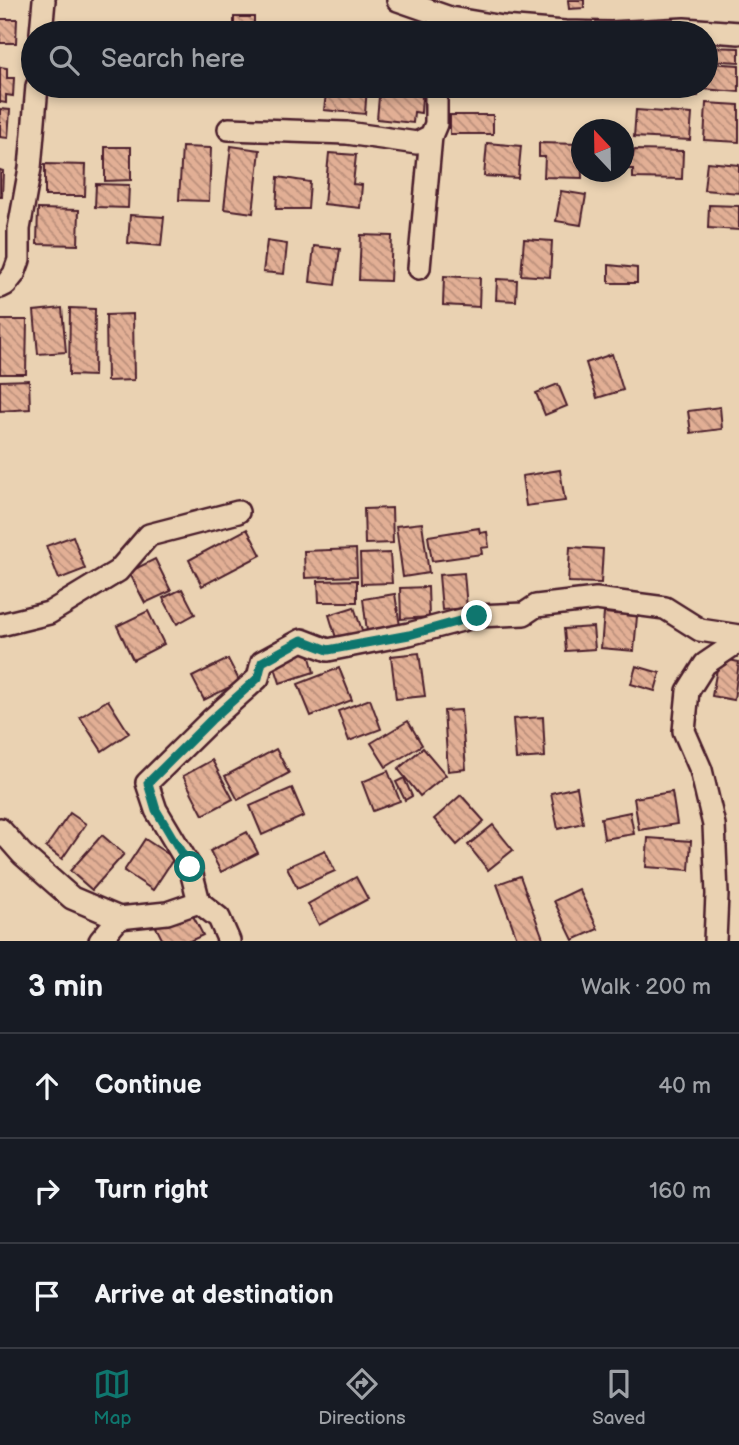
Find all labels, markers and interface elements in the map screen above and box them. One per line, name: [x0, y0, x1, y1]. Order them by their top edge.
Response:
search box: [21, 21, 718, 98]
icon: search: [45, 41, 83, 79]
text: Search here: [101, 44, 245, 75]
north arrow: [571, 119, 634, 182]
route end: [461, 600, 492, 631]
route start: [174, 851, 205, 882]
text: 3 min: [28, 969, 103, 1005]
text: Walk · 200 m: [581, 973, 711, 1001]
icon: ahead: [28, 1067, 66, 1105]
text: Continue: [95, 1070, 202, 1101]
text: 40 m: [658, 1072, 711, 1100]
icon: right: [28, 1172, 66, 1210]
text: Turn right: [95, 1175, 208, 1206]
text: 160 m: [649, 1177, 711, 1205]
icon: arrive: [28, 1277, 66, 1315]
text: Arrive at destination: [95, 1280, 334, 1311]
tab: Map: [93, 1365, 132, 1430]
tab: Directions: [318, 1365, 406, 1430]
tab: Saved: [592, 1365, 646, 1430]

